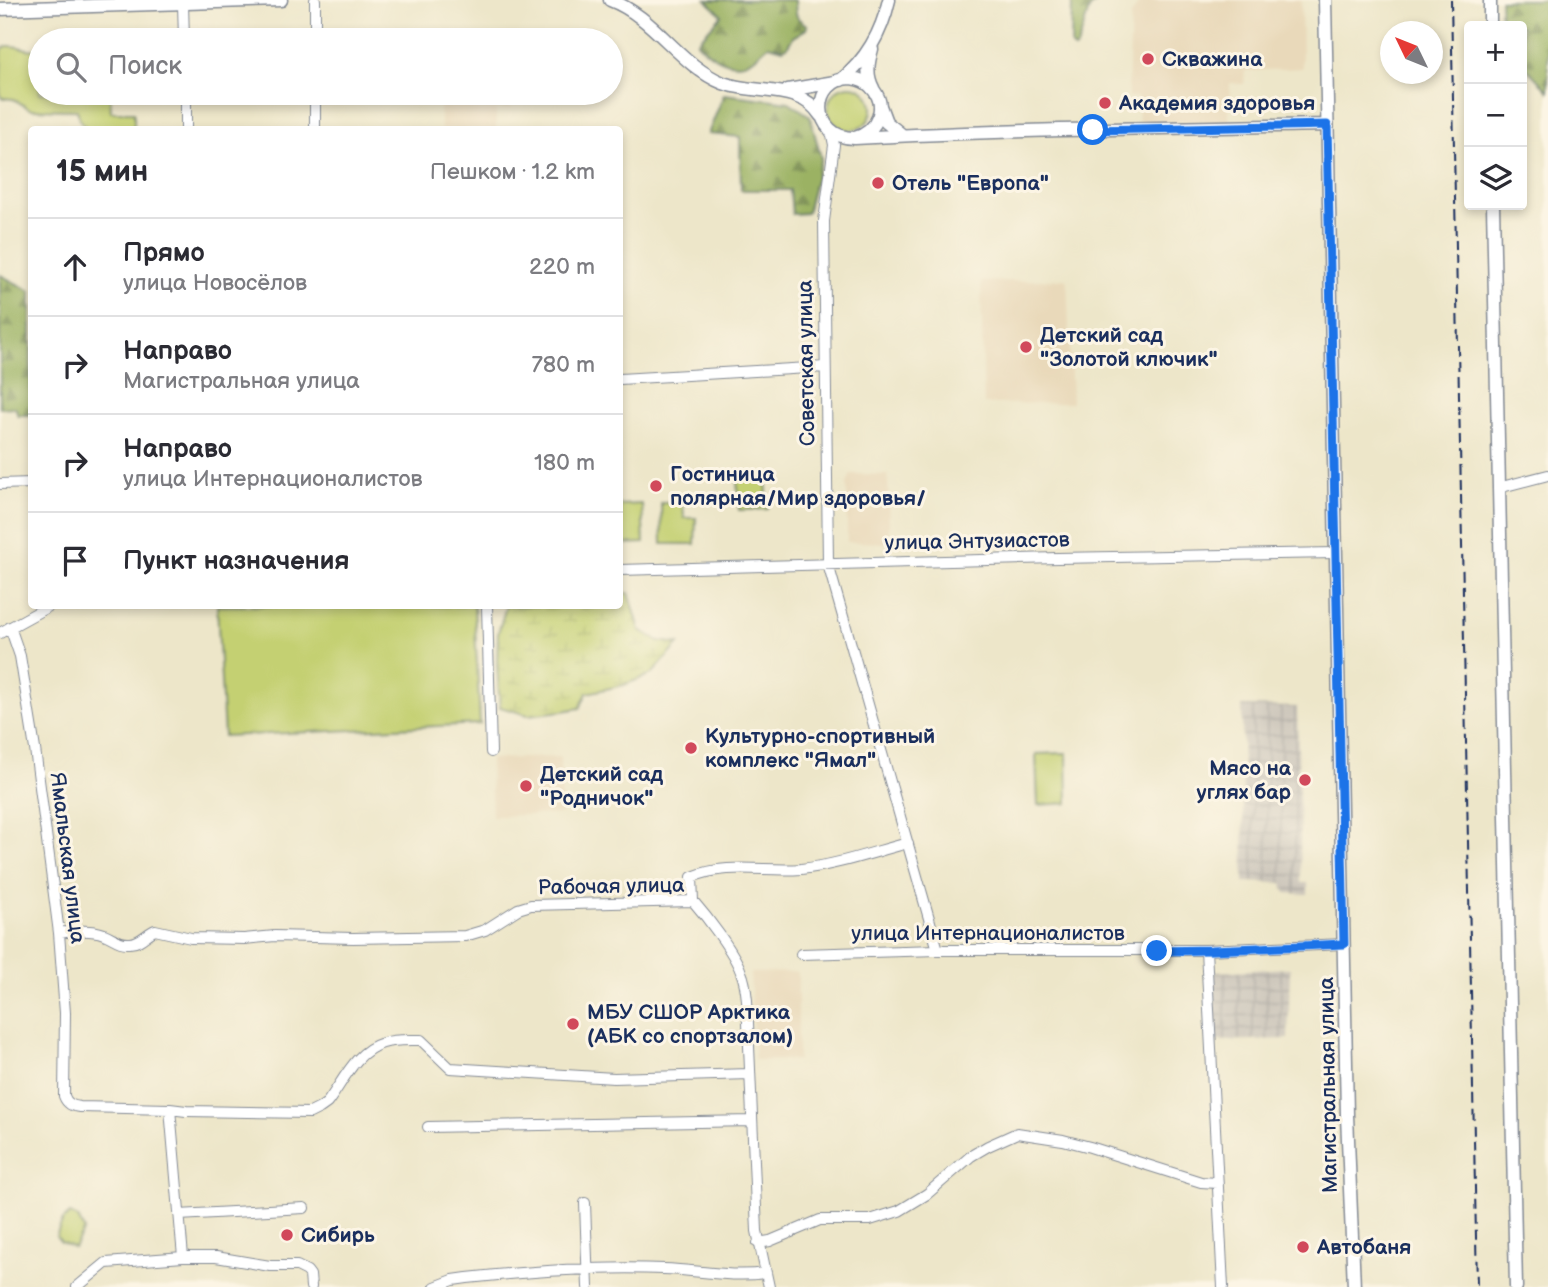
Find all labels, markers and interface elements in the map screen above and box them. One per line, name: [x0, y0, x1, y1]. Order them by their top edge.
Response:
north arrow: [1380, 21, 1443, 84]
map controls: [1464, 21, 1527, 210]
button: +: [1464, 21, 1527, 84]
search box: [28, 28, 623, 105]
place label: Скважина: [1162, 47, 1263, 72]
icon: search: [52, 48, 90, 86]
text: Поиск: [108, 51, 182, 82]
marker: Скважина: [1140, 51, 1156, 67]
button: −: [1464, 84, 1527, 147]
place label: Академия здоровья: [1118, 91, 1315, 116]
marker: Академия здоровья: [1097, 95, 1113, 111]
route start: [1077, 114, 1108, 145]
button: layers: [1464, 147, 1527, 210]
text: 15 мин: [56, 154, 148, 190]
text: Пешком · 1.2 km: [430, 158, 595, 186]
place label: Отель "Европа": [892, 171, 1049, 196]
marker: Отель "Европа": [870, 175, 886, 191]
text: Прямо: [123, 238, 205, 269]
icon: ahead: [56, 248, 94, 286]
text: 220 m: [529, 253, 595, 281]
text: улица Новосёлов: [123, 269, 307, 297]
street label: Советская улица: [793, 279, 820, 446]
place label: Детский сад "Золотой ключик": [1040, 323, 1218, 372]
text: Направо: [123, 336, 232, 367]
marker: Детский сад "Золотой ключик": [1018, 339, 1034, 355]
icon: right: [56, 346, 94, 384]
text: 780 m: [532, 351, 595, 379]
text: Магистральная улица: [123, 367, 360, 395]
text: Направо: [123, 434, 232, 465]
icon: right: [56, 444, 94, 482]
text: 180 m: [534, 449, 595, 477]
place label: Гостиница полярная/Мир здоровья/: [670, 462, 926, 511]
text: улица Интернационалистов: [123, 465, 422, 493]
marker: Гостиница полярная/Мир здоровья/: [648, 478, 664, 494]
street label: улица Энтузиастов: [884, 527, 1070, 556]
icon: arrive: [56, 542, 94, 580]
text: Пункт назначения: [123, 546, 349, 577]
place label: Культурно-спортивный комплекс "Ямал": [705, 724, 935, 773]
marker: Культурно-спортивный комплекс "Ямал": [683, 740, 699, 756]
place label: Мясо на углях бар: [1197, 756, 1292, 805]
place label: Детский сад "Родничок": [540, 762, 663, 811]
street label: Ямальская улица: [45, 771, 90, 946]
marker: Мясо на углях бар: [1297, 772, 1313, 788]
marker: Детский сад "Родничок": [518, 778, 534, 794]
street label: Рабочая улица: [537, 873, 685, 900]
street label: улица Интернационалистов: [851, 921, 1125, 946]
route end: [1141, 935, 1172, 966]
street label: Магистральная улица: [1314, 976, 1343, 1193]
place label: МБУ СШОР Арктика (АБК со спортзалом): [587, 1000, 793, 1049]
marker: МБУ СШОР Арктика (АБК со спортзалом): [565, 1016, 581, 1032]
place label: Сибирь: [301, 1223, 375, 1248]
marker: Сибирь: [279, 1227, 295, 1243]
place label: Автобаня: [1316, 1235, 1411, 1260]
marker: Автобаня: [1295, 1239, 1311, 1255]

